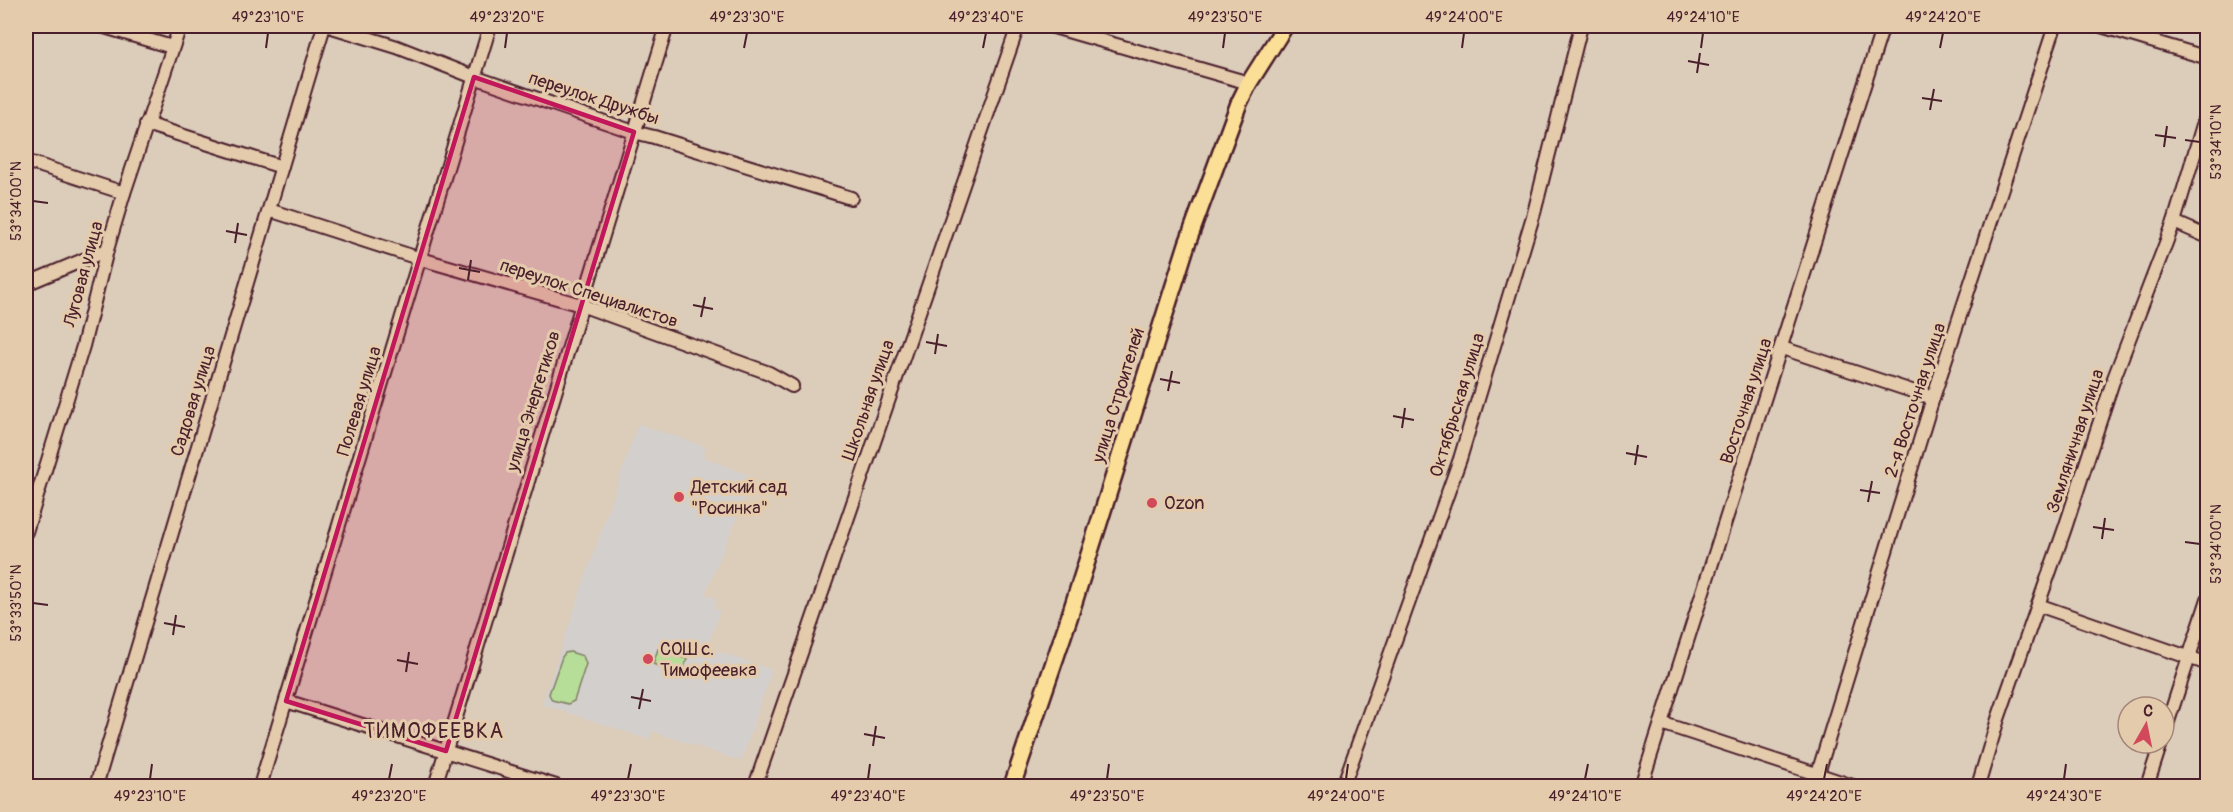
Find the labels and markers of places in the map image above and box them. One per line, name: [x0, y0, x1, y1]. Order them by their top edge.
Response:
place label: Детский сад "Росинка": [690, 476, 787, 520]
marker: Детский сад "Росинка": [672, 490, 686, 504]
place label: Ozon: [1164, 492, 1204, 515]
marker: Ozon: [1145, 496, 1159, 510]
place label: СОШ с. Тимофеевка: [660, 638, 757, 682]
marker: СОШ с. Тимофеевка: [641, 652, 655, 666]

